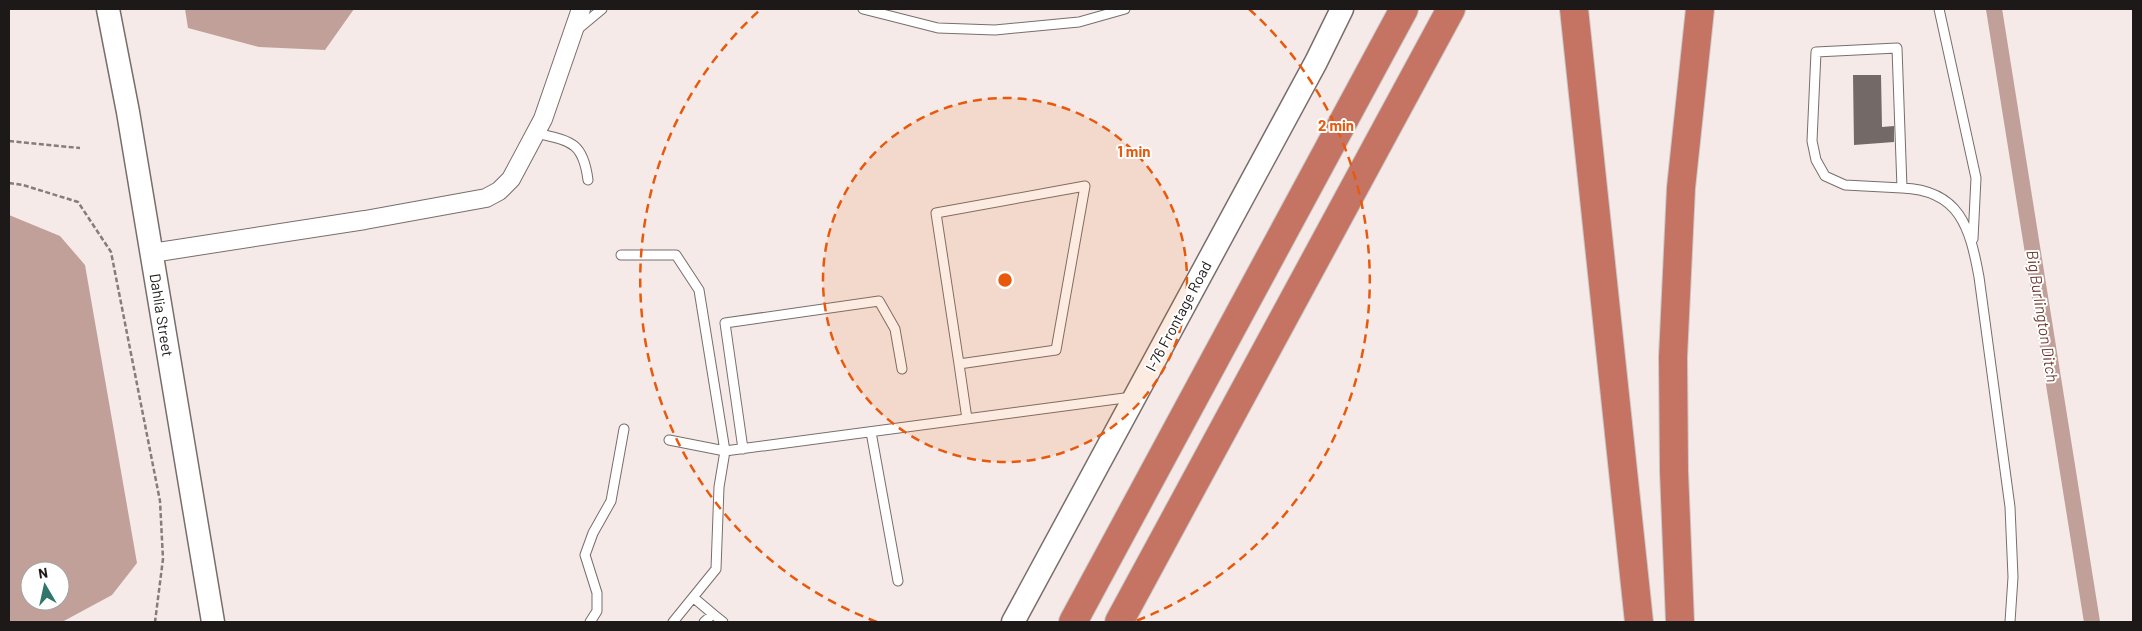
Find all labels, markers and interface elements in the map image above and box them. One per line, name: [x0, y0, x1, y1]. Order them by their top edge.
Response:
text: 2 min: [1318, 116, 1354, 134]
text: 1 min: [1118, 142, 1150, 160]
water label: Big Burlington Ditch: [2023, 249, 2063, 383]
street label: I-76 Frontage Road: [1141, 258, 1215, 374]
centre of rings: [996, 271, 1014, 289]
street label: Dahlia Street: [147, 272, 177, 358]
north arrow: [20, 561, 70, 611]
text: N: [37, 564, 49, 582]

